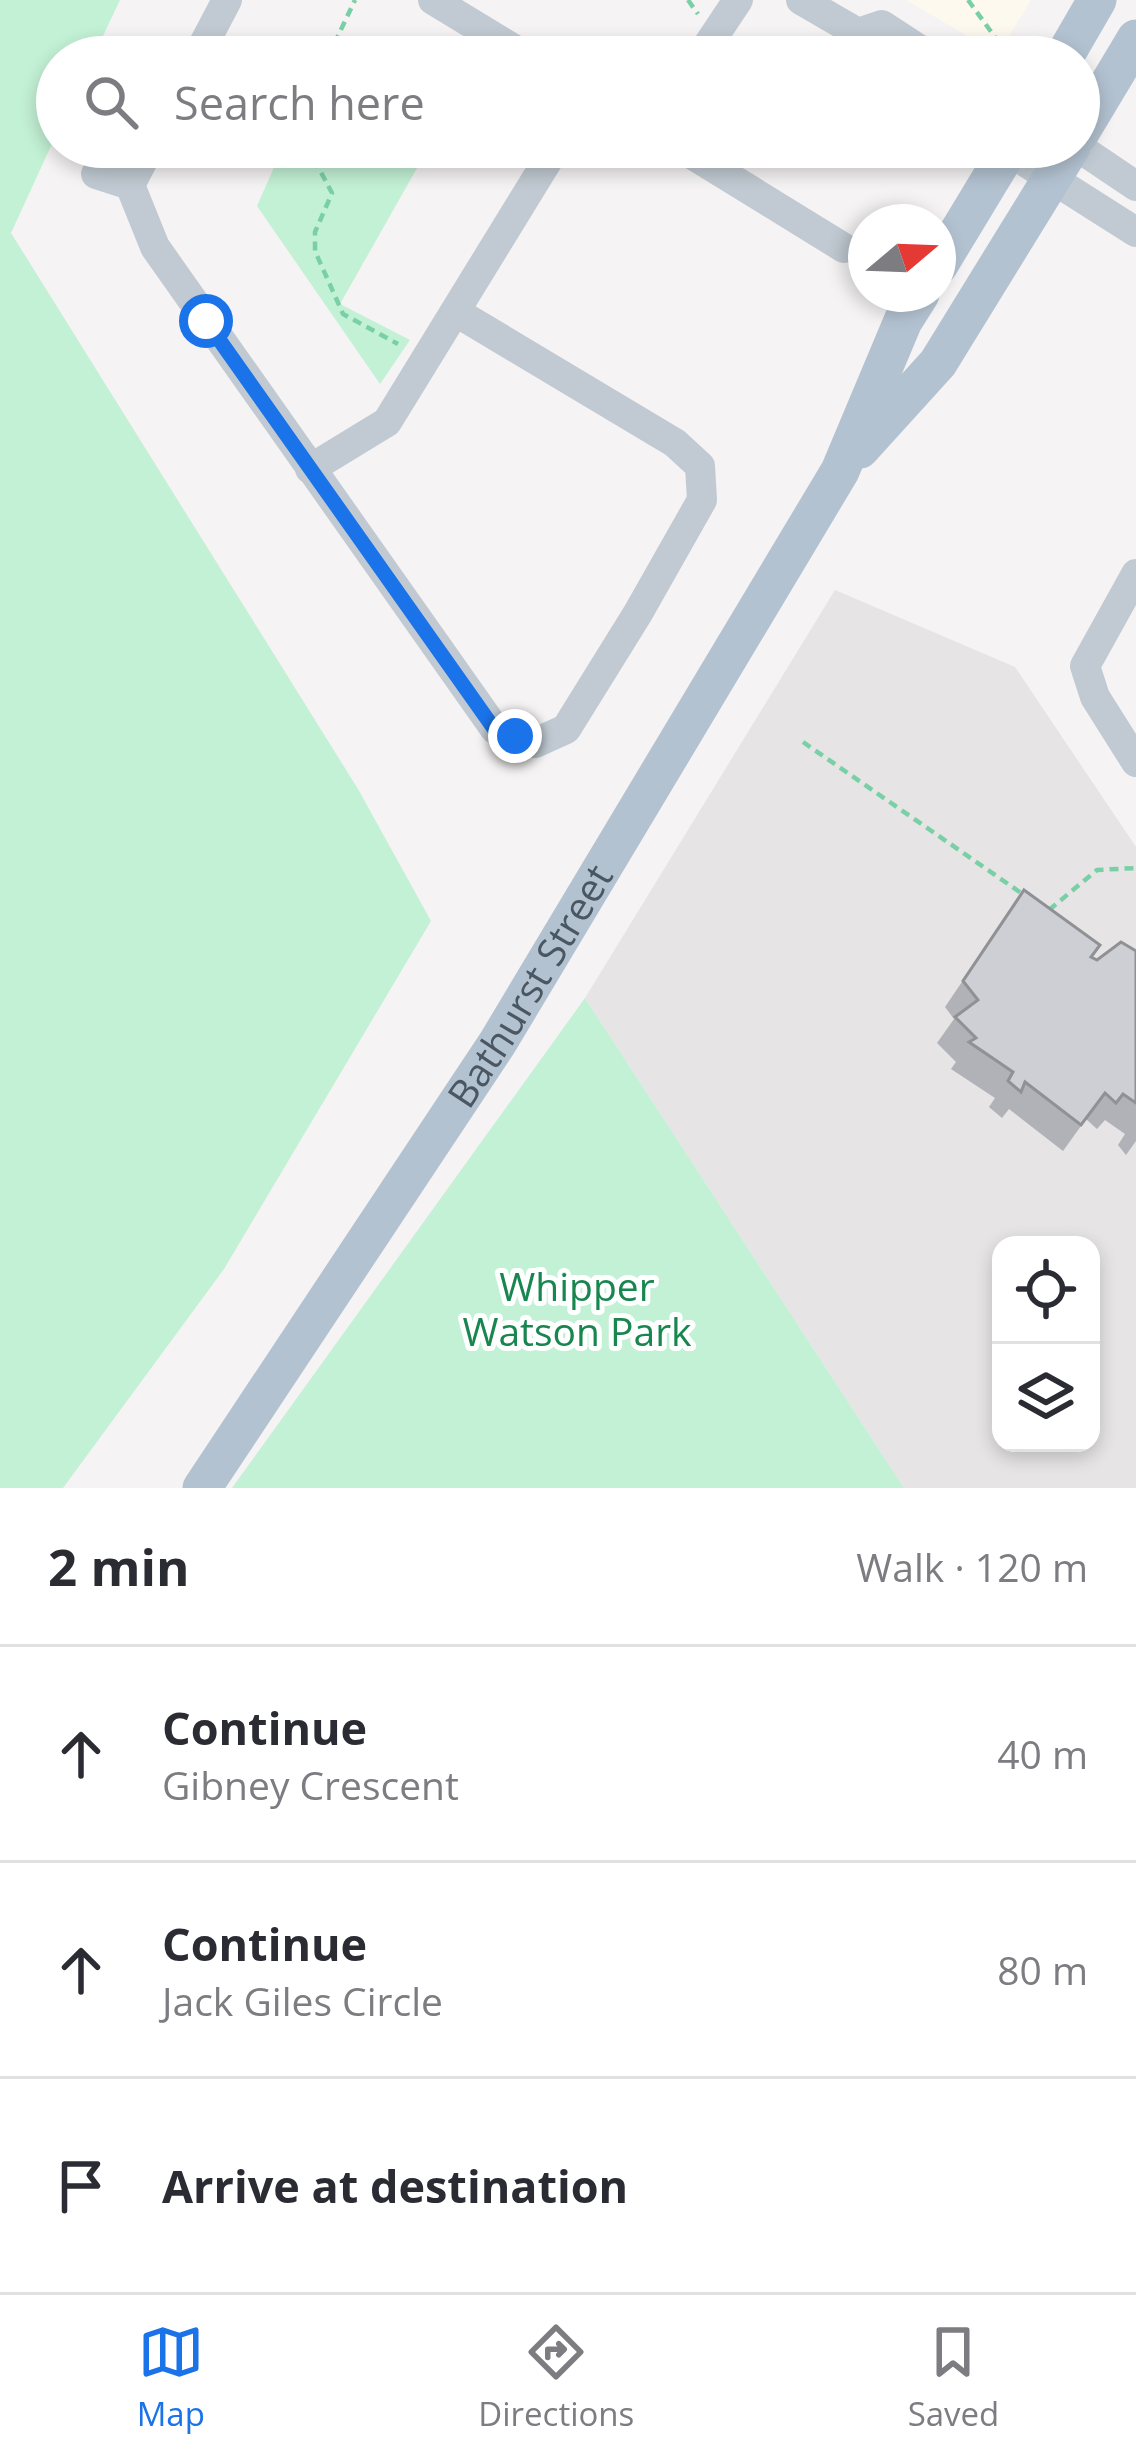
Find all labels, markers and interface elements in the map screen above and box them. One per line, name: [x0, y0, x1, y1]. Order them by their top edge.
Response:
search box: [36, 36, 1100, 168]
icon: search: [78, 69, 144, 135]
text: Search here: [174, 72, 425, 133]
north arrow: [848, 204, 956, 312]
route start: [179, 294, 233, 348]
route end: [488, 709, 542, 763]
street label: Bathurst Street: [434, 854, 624, 1117]
map controls: [992, 1236, 1100, 1452]
button: locate: [992, 1236, 1100, 1344]
park label: Whipper Watson Park: [462, 1259, 692, 1357]
button: layers: [992, 1344, 1100, 1452]
text: 2 min: [48, 1531, 190, 1601]
text: Walk · 120 m: [856, 1540, 1088, 1593]
text: Continue: [162, 1697, 367, 1758]
icon: ahead: [48, 1721, 114, 1787]
text: 40 m: [997, 1727, 1088, 1780]
text: Gibney Crescent: [162, 1758, 459, 1811]
text: Continue: [162, 1913, 367, 1974]
icon: ahead: [48, 1937, 114, 2003]
text: 80 m: [997, 1943, 1088, 1996]
text: Jack Giles Circle: [162, 1974, 443, 2027]
icon: arrive: [48, 2153, 114, 2219]
text: Arrive at destination: [162, 2155, 628, 2216]
tab: Map: [137, 2319, 205, 2436]
tab: Directions: [478, 2319, 634, 2436]
tab: Saved: [908, 2319, 999, 2436]

